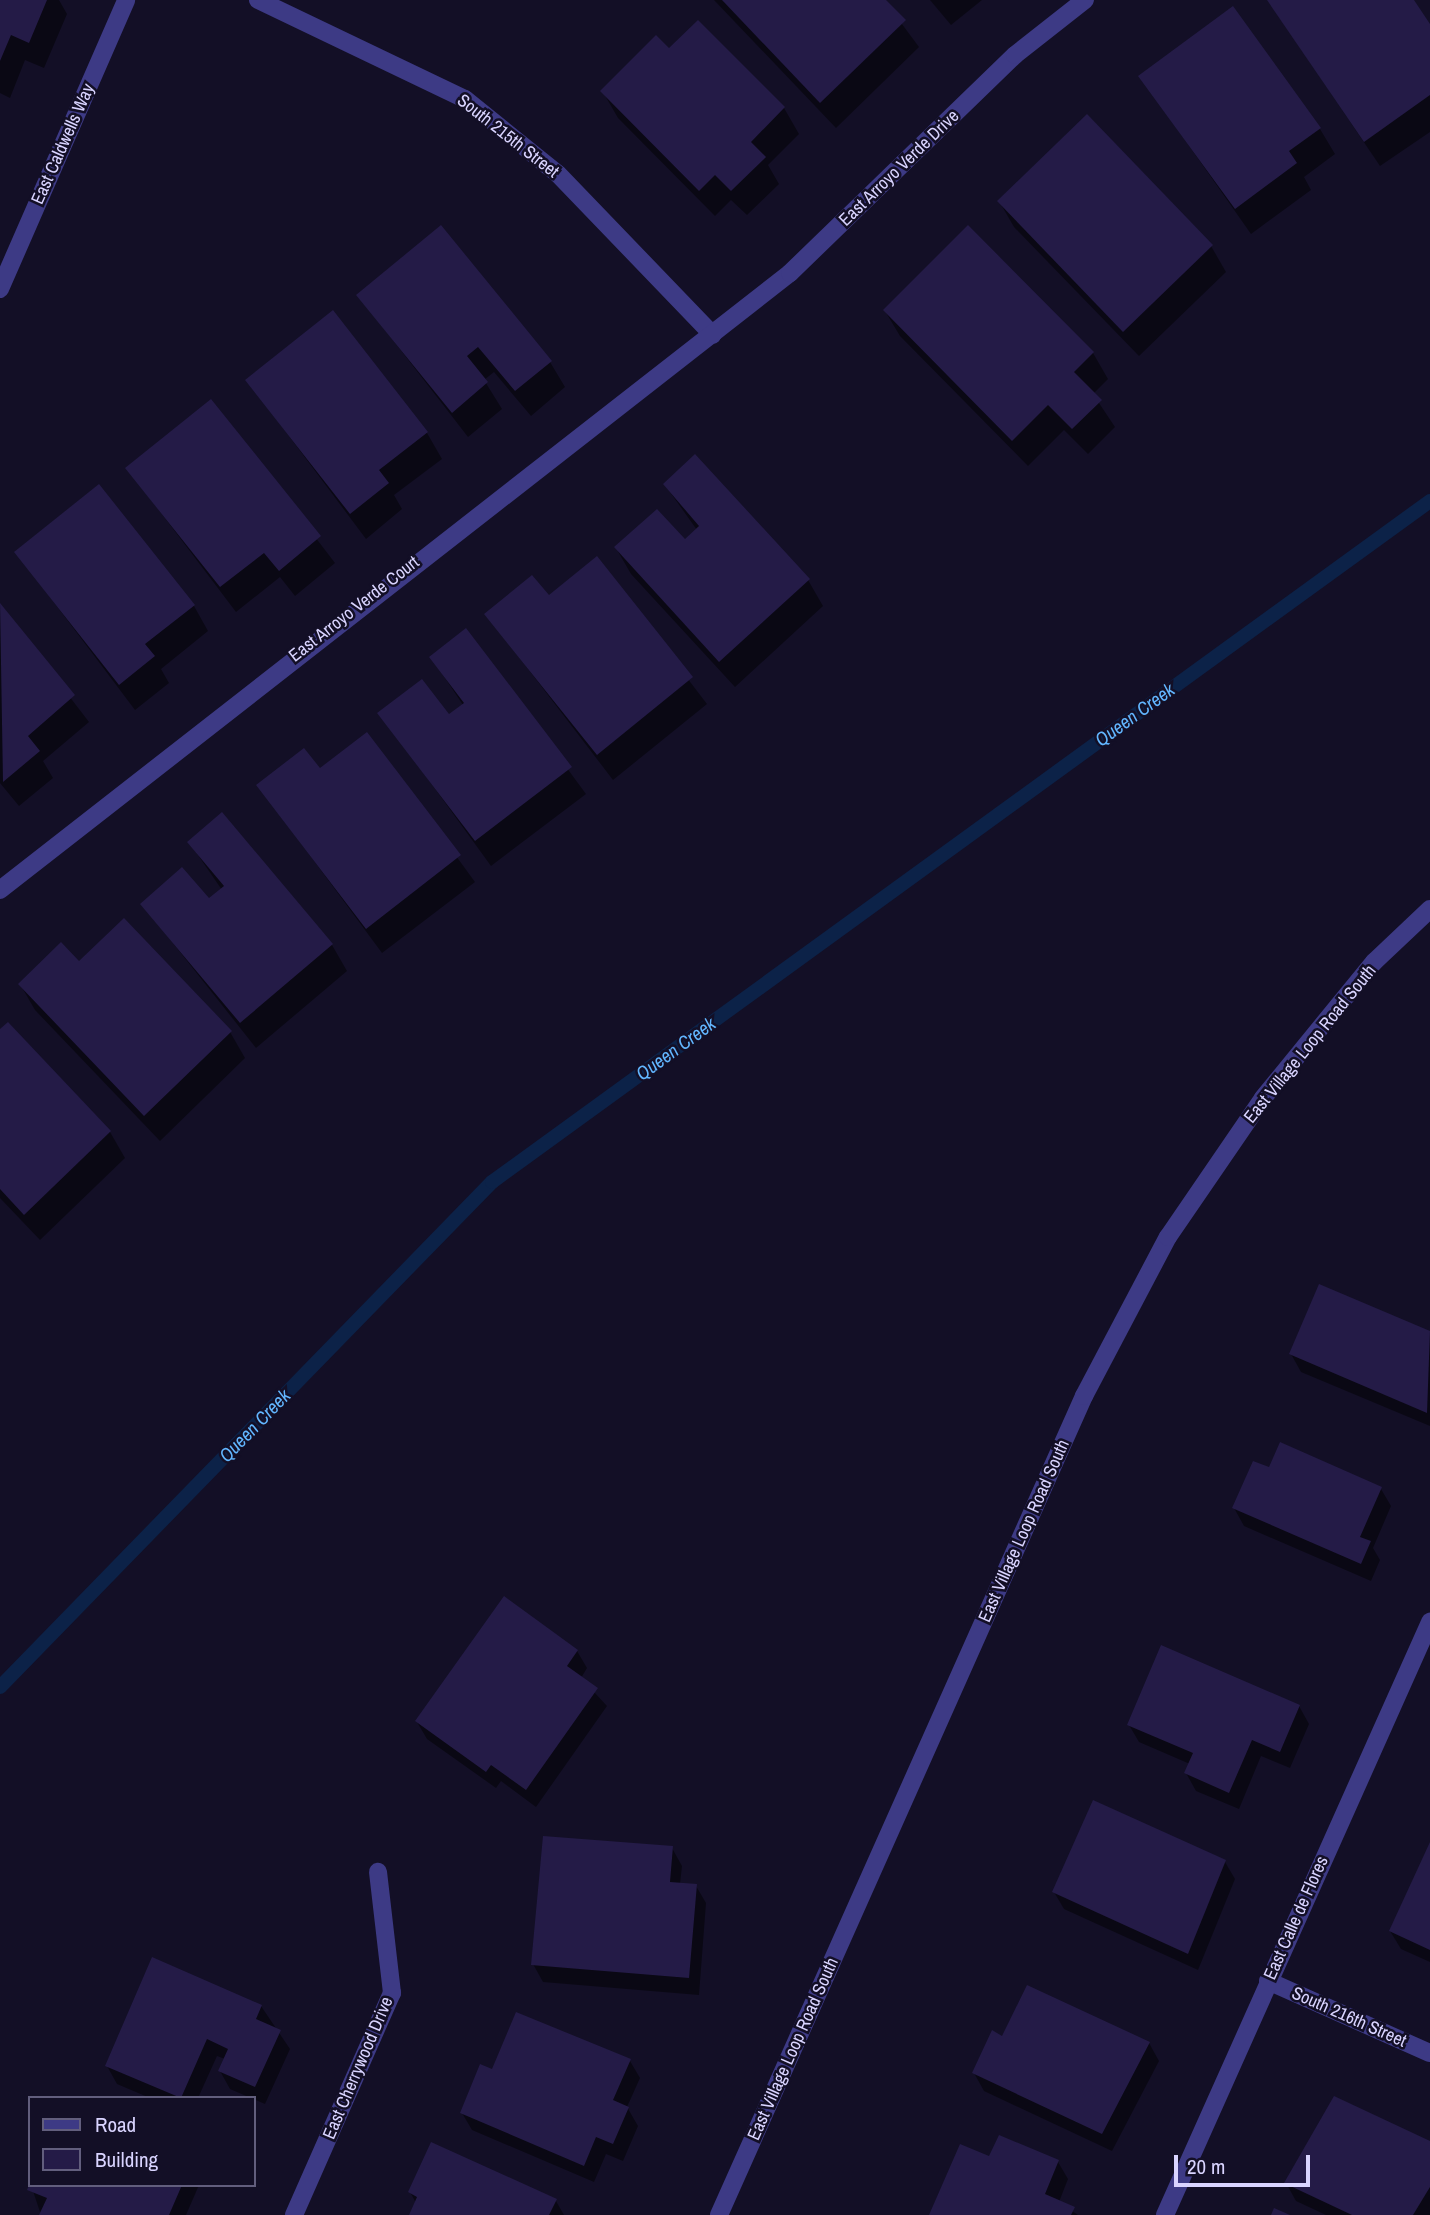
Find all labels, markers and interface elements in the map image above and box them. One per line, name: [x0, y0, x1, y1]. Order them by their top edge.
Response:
street label: East Caldwells Way: [27, 80, 99, 208]
street label: South 215th Street: [453, 90, 563, 182]
street label: East Arroyo Verde Drive: [834, 105, 964, 231]
street label: East Arroyo Verde Court: [284, 551, 424, 667]
water label: Queen Creek: [1091, 679, 1179, 751]
street label: East Village Loop Road South: [1239, 960, 1381, 1128]
water label: Queen Creek: [632, 1013, 720, 1085]
water label: Queen Creek: [215, 1385, 295, 1467]
street label: East Village Loop Road South: [974, 1436, 1074, 1626]
street label: East Calle de Flores: [1259, 1853, 1333, 1983]
street label: East Village Loop Road South: [743, 1954, 843, 2144]
street label: South 216th Street: [1288, 1982, 1410, 2052]
street label: East Cherrywood Drive: [318, 1994, 398, 2142]
legend: [28, 2096, 256, 2187]
text: Road: [95, 2110, 136, 2139]
scale bar: [1178, 2142, 1314, 2186]
text: Building: [95, 2145, 158, 2174]
text: 20 m: [1187, 2152, 1225, 2181]

